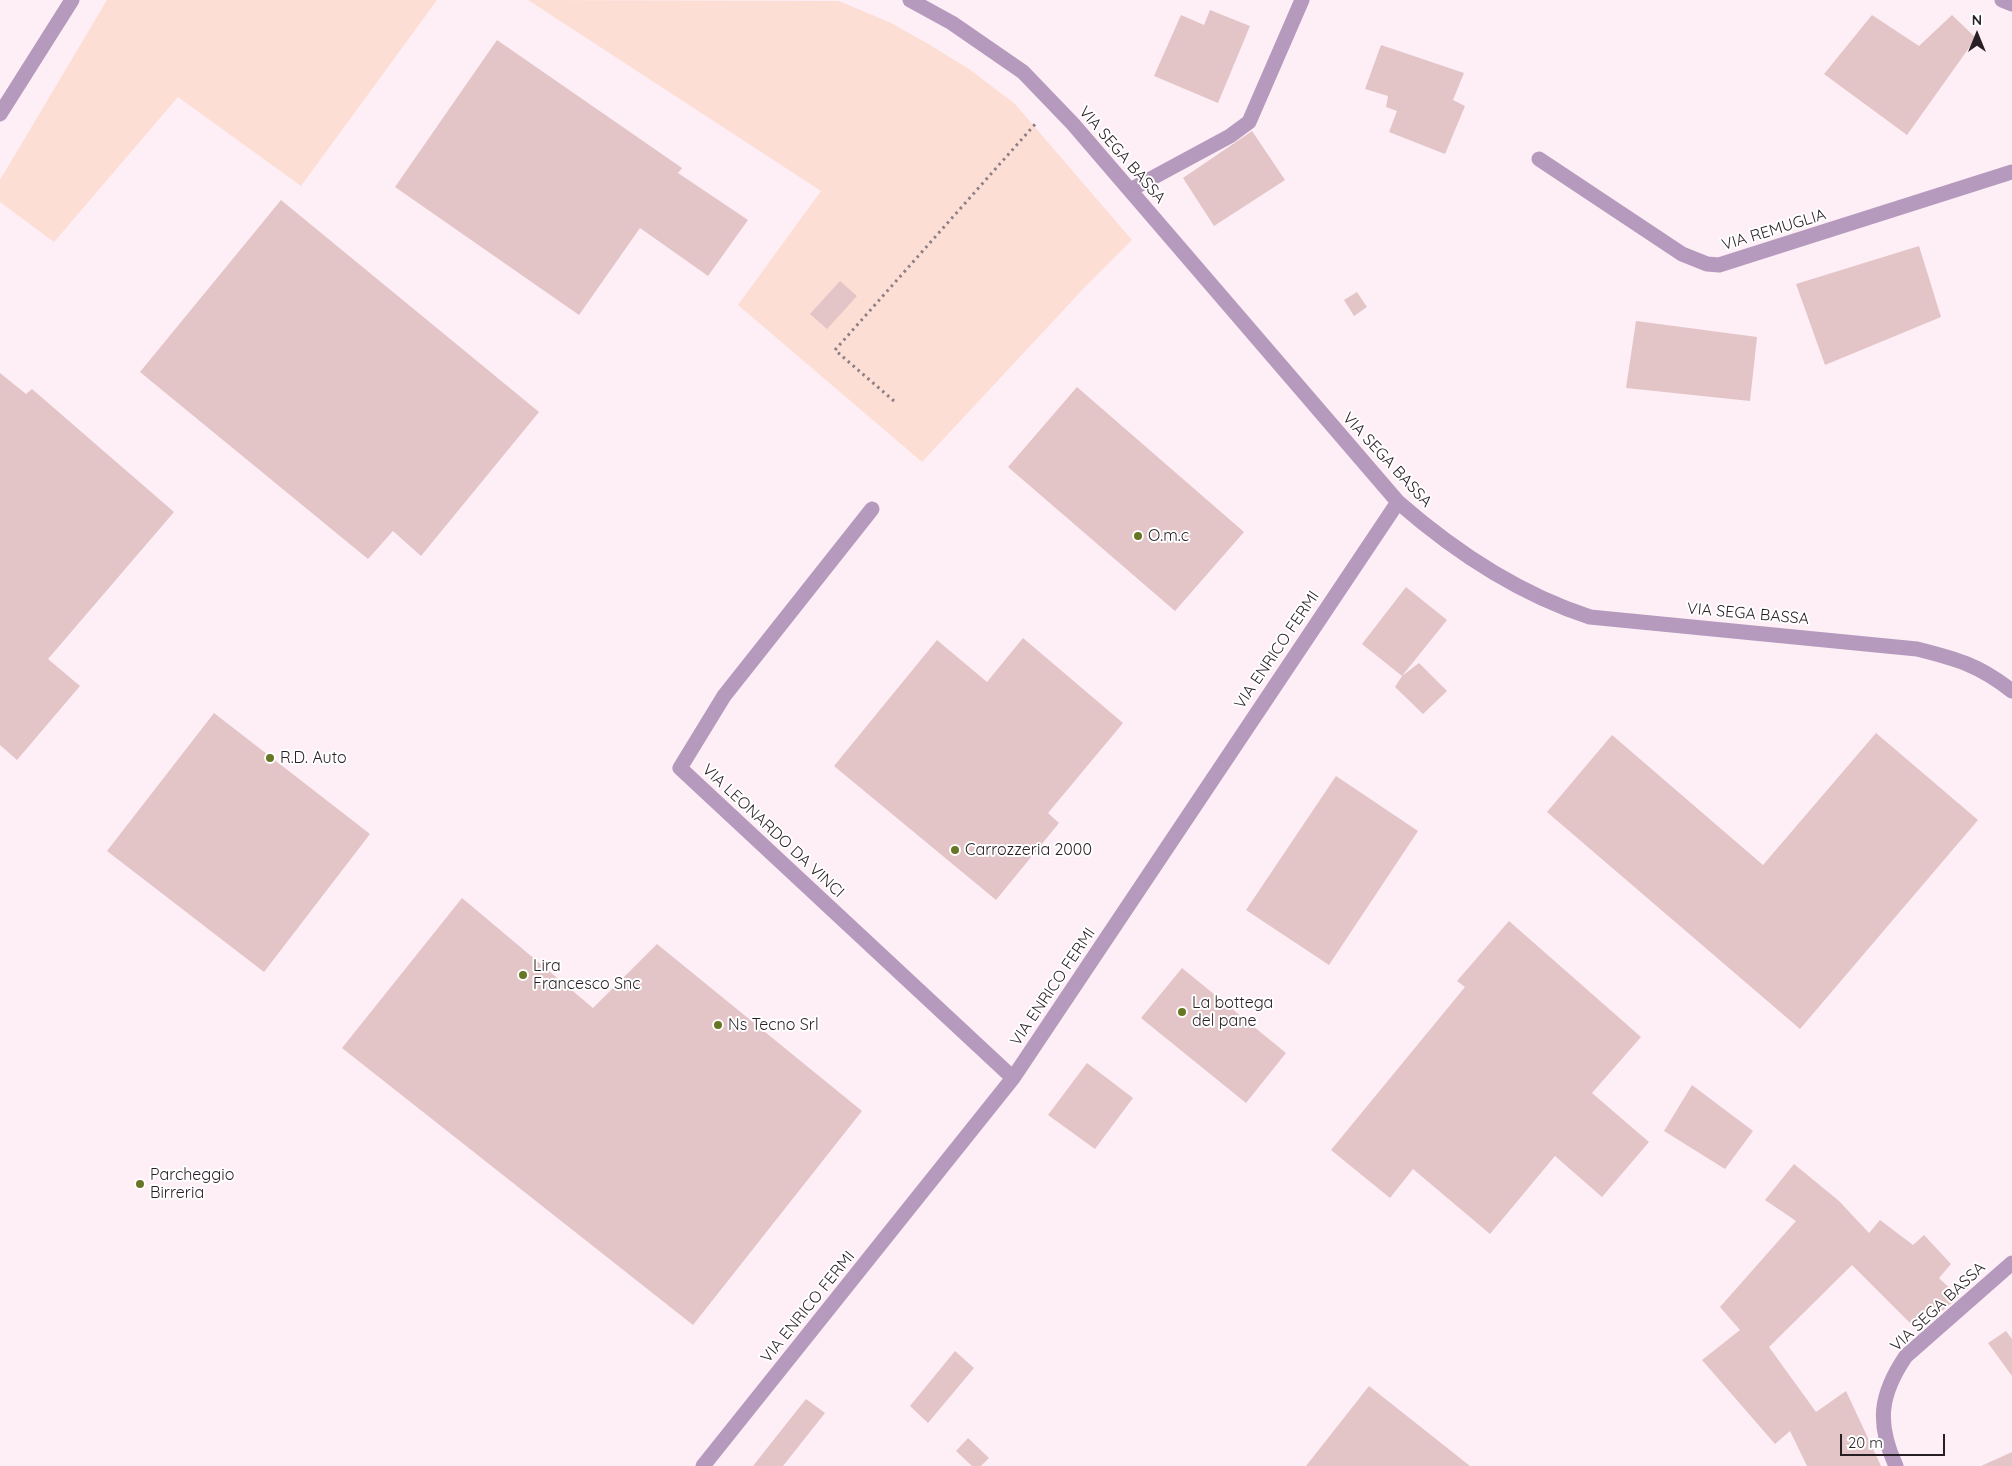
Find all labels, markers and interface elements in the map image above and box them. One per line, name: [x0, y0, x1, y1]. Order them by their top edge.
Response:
north arrow: [1952, 10, 2002, 60]
text: N: [1972, 11, 1982, 29]
street label: VIA SEGA BASSA: [1075, 103, 1169, 207]
street label: VIA REMUGLIA: [1720, 205, 1828, 255]
street label: VIA SEGA BASSA: [1338, 409, 1436, 511]
place label: O.m.c: [1148, 526, 1189, 546]
marker: O.m.c: [1132, 530, 1144, 542]
street label: VIA ENRICO FERMI: [1230, 587, 1324, 713]
street label: VIA SEGA BASSA: [1686, 599, 1810, 629]
place label: R.D. Auto: [280, 748, 347, 768]
marker: R.D. Auto: [264, 752, 276, 764]
street label: VIA LEONARDO DA VINCI: [698, 760, 848, 902]
place label: Carrozzeria 2000: [965, 840, 1092, 860]
marker: Carrozzeria 2000: [949, 844, 961, 856]
street label: VIA ENRICO FERMI: [1006, 924, 1100, 1050]
place label: Lira Francesco Snc: [533, 956, 641, 994]
marker: Lira Francesco Snc: [517, 969, 529, 981]
place label: La bottega del pane: [1192, 993, 1273, 1031]
marker: La bottega del pane: [1176, 1006, 1188, 1018]
place label: Ns Tecno Srl: [728, 1015, 819, 1035]
marker: Ns Tecno Srl: [712, 1019, 724, 1031]
place label: Parcheggio Birreria: [150, 1165, 234, 1203]
marker: Parcheggio Birreria: [134, 1178, 146, 1190]
street label: VIA ENRICO FERMI: [757, 1247, 859, 1367]
street label: VIA SEGA BASSA: [1887, 1258, 1989, 1356]
scale bar: [1842, 1424, 1947, 1456]
text: 20 m: [1848, 1433, 1883, 1452]

